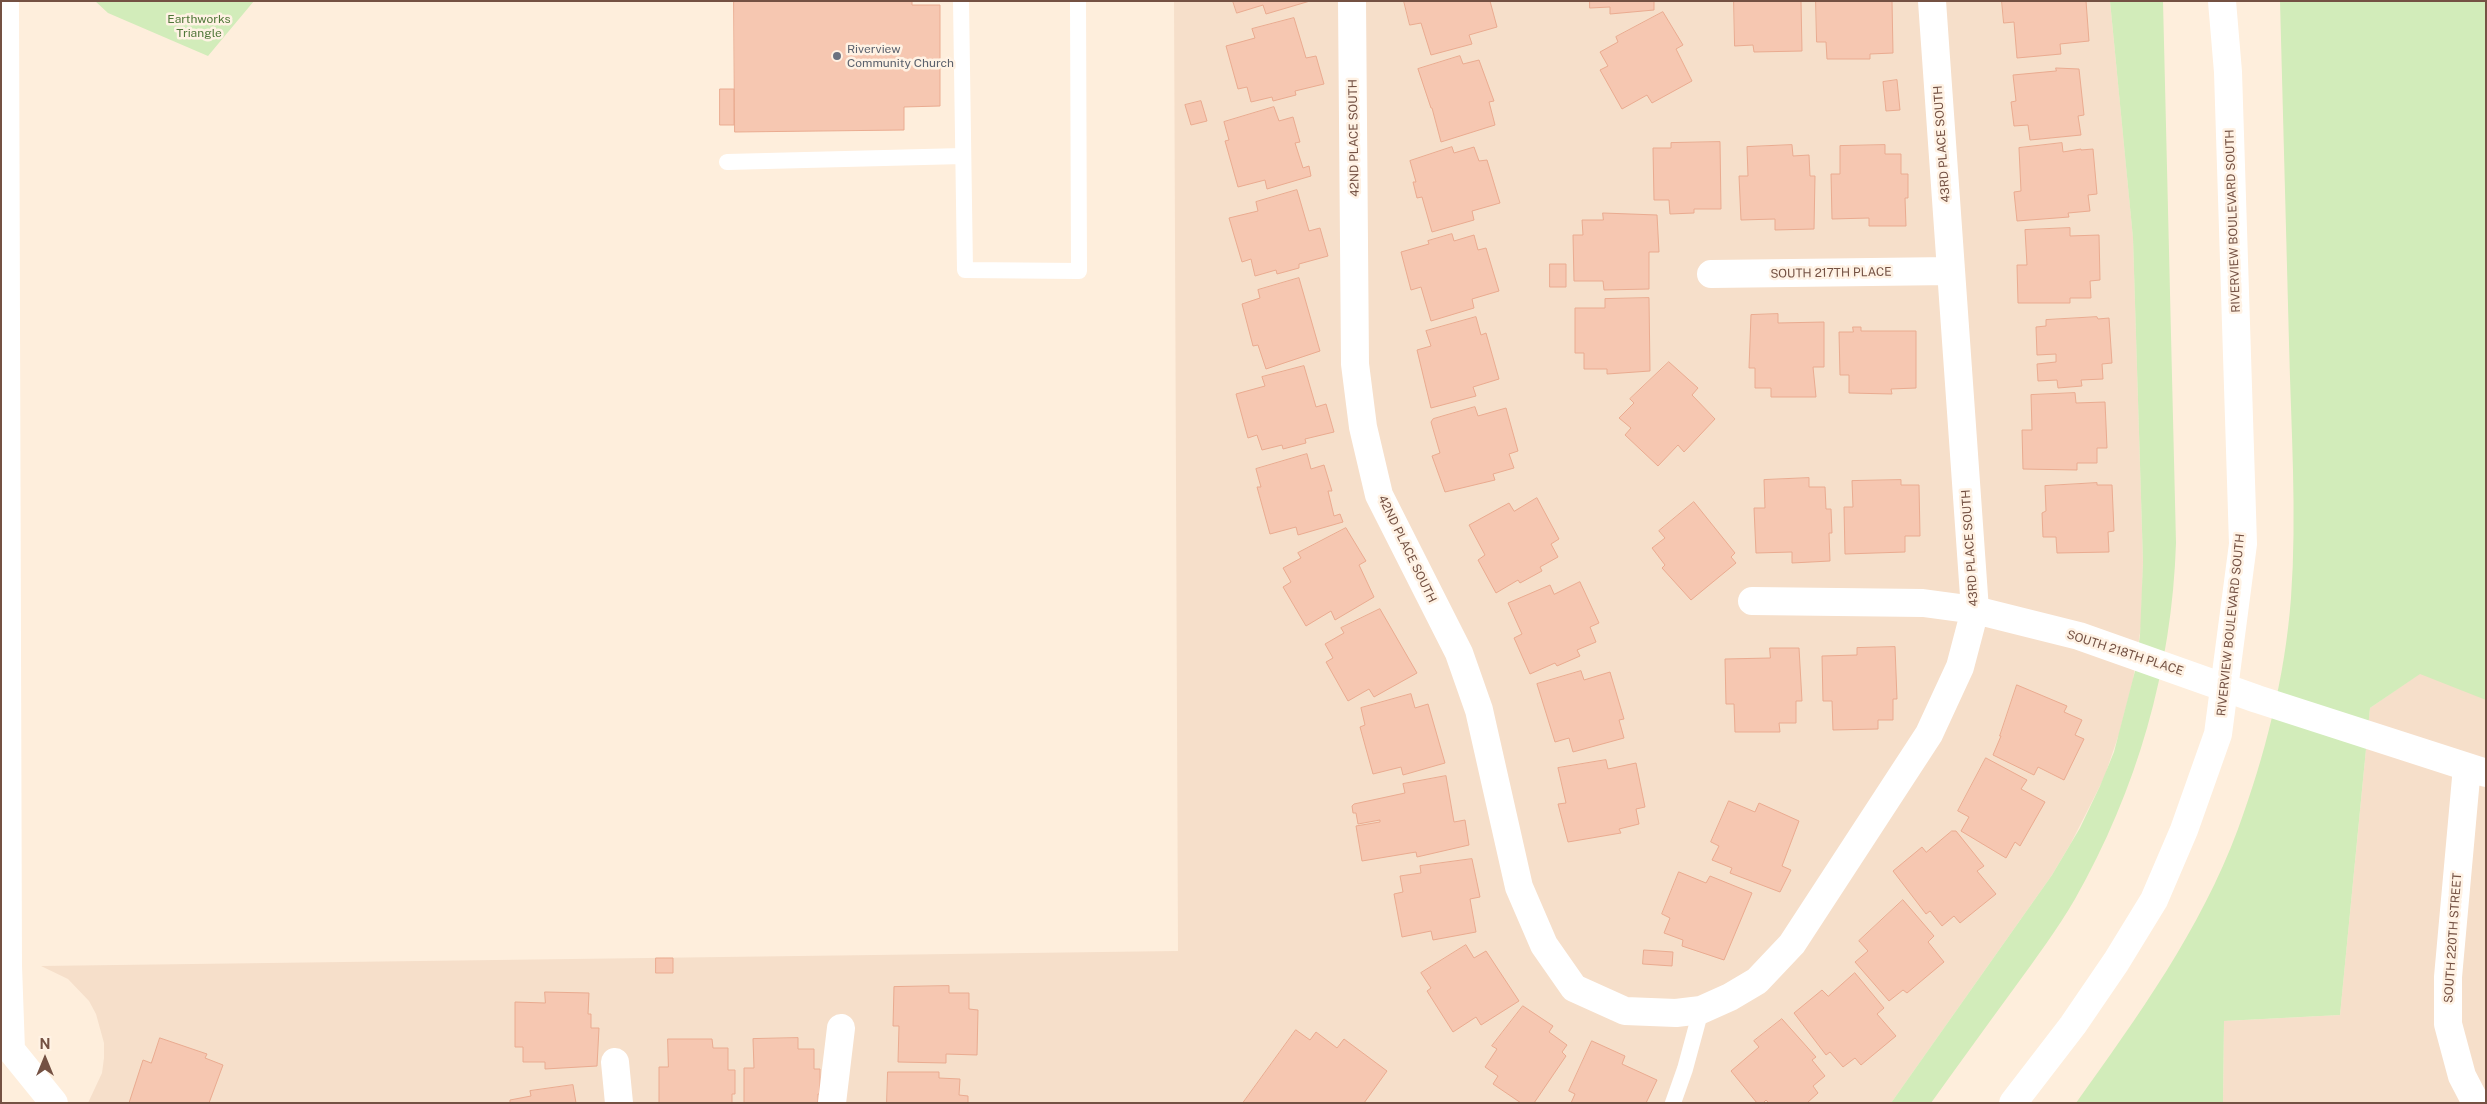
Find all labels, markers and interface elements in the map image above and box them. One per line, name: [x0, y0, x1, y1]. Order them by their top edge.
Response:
park label: Earthworks Triangle: [167, 12, 231, 40]
place label: Riverview Community Church: [847, 42, 954, 70]
marker: Riverview Community Church: [831, 50, 843, 62]
street label: 42ND PLACE SOUTH: [1346, 79, 1362, 197]
street label: 43RD PLACE SOUTH: [1931, 85, 1953, 203]
street label: RIVERVIEW BOULEVARD SOUTH: [2223, 129, 2243, 313]
street label: SOUTH 217TH PLACE: [1770, 265, 1892, 281]
street label: 43RD PLACE SOUTH: [1959, 489, 1981, 607]
street label: 42ND PLACE SOUTH: [1375, 493, 1439, 605]
street label: RIVERVIEW BOULEVARD SOUTH: [2214, 533, 2248, 717]
street label: SOUTH 218TH PLACE: [2065, 627, 2185, 679]
street label: SOUTH 220TH STREET: [2441, 872, 2465, 1004]
north arrow: [20, 1034, 70, 1084]
text: N: [40, 1036, 50, 1052]

